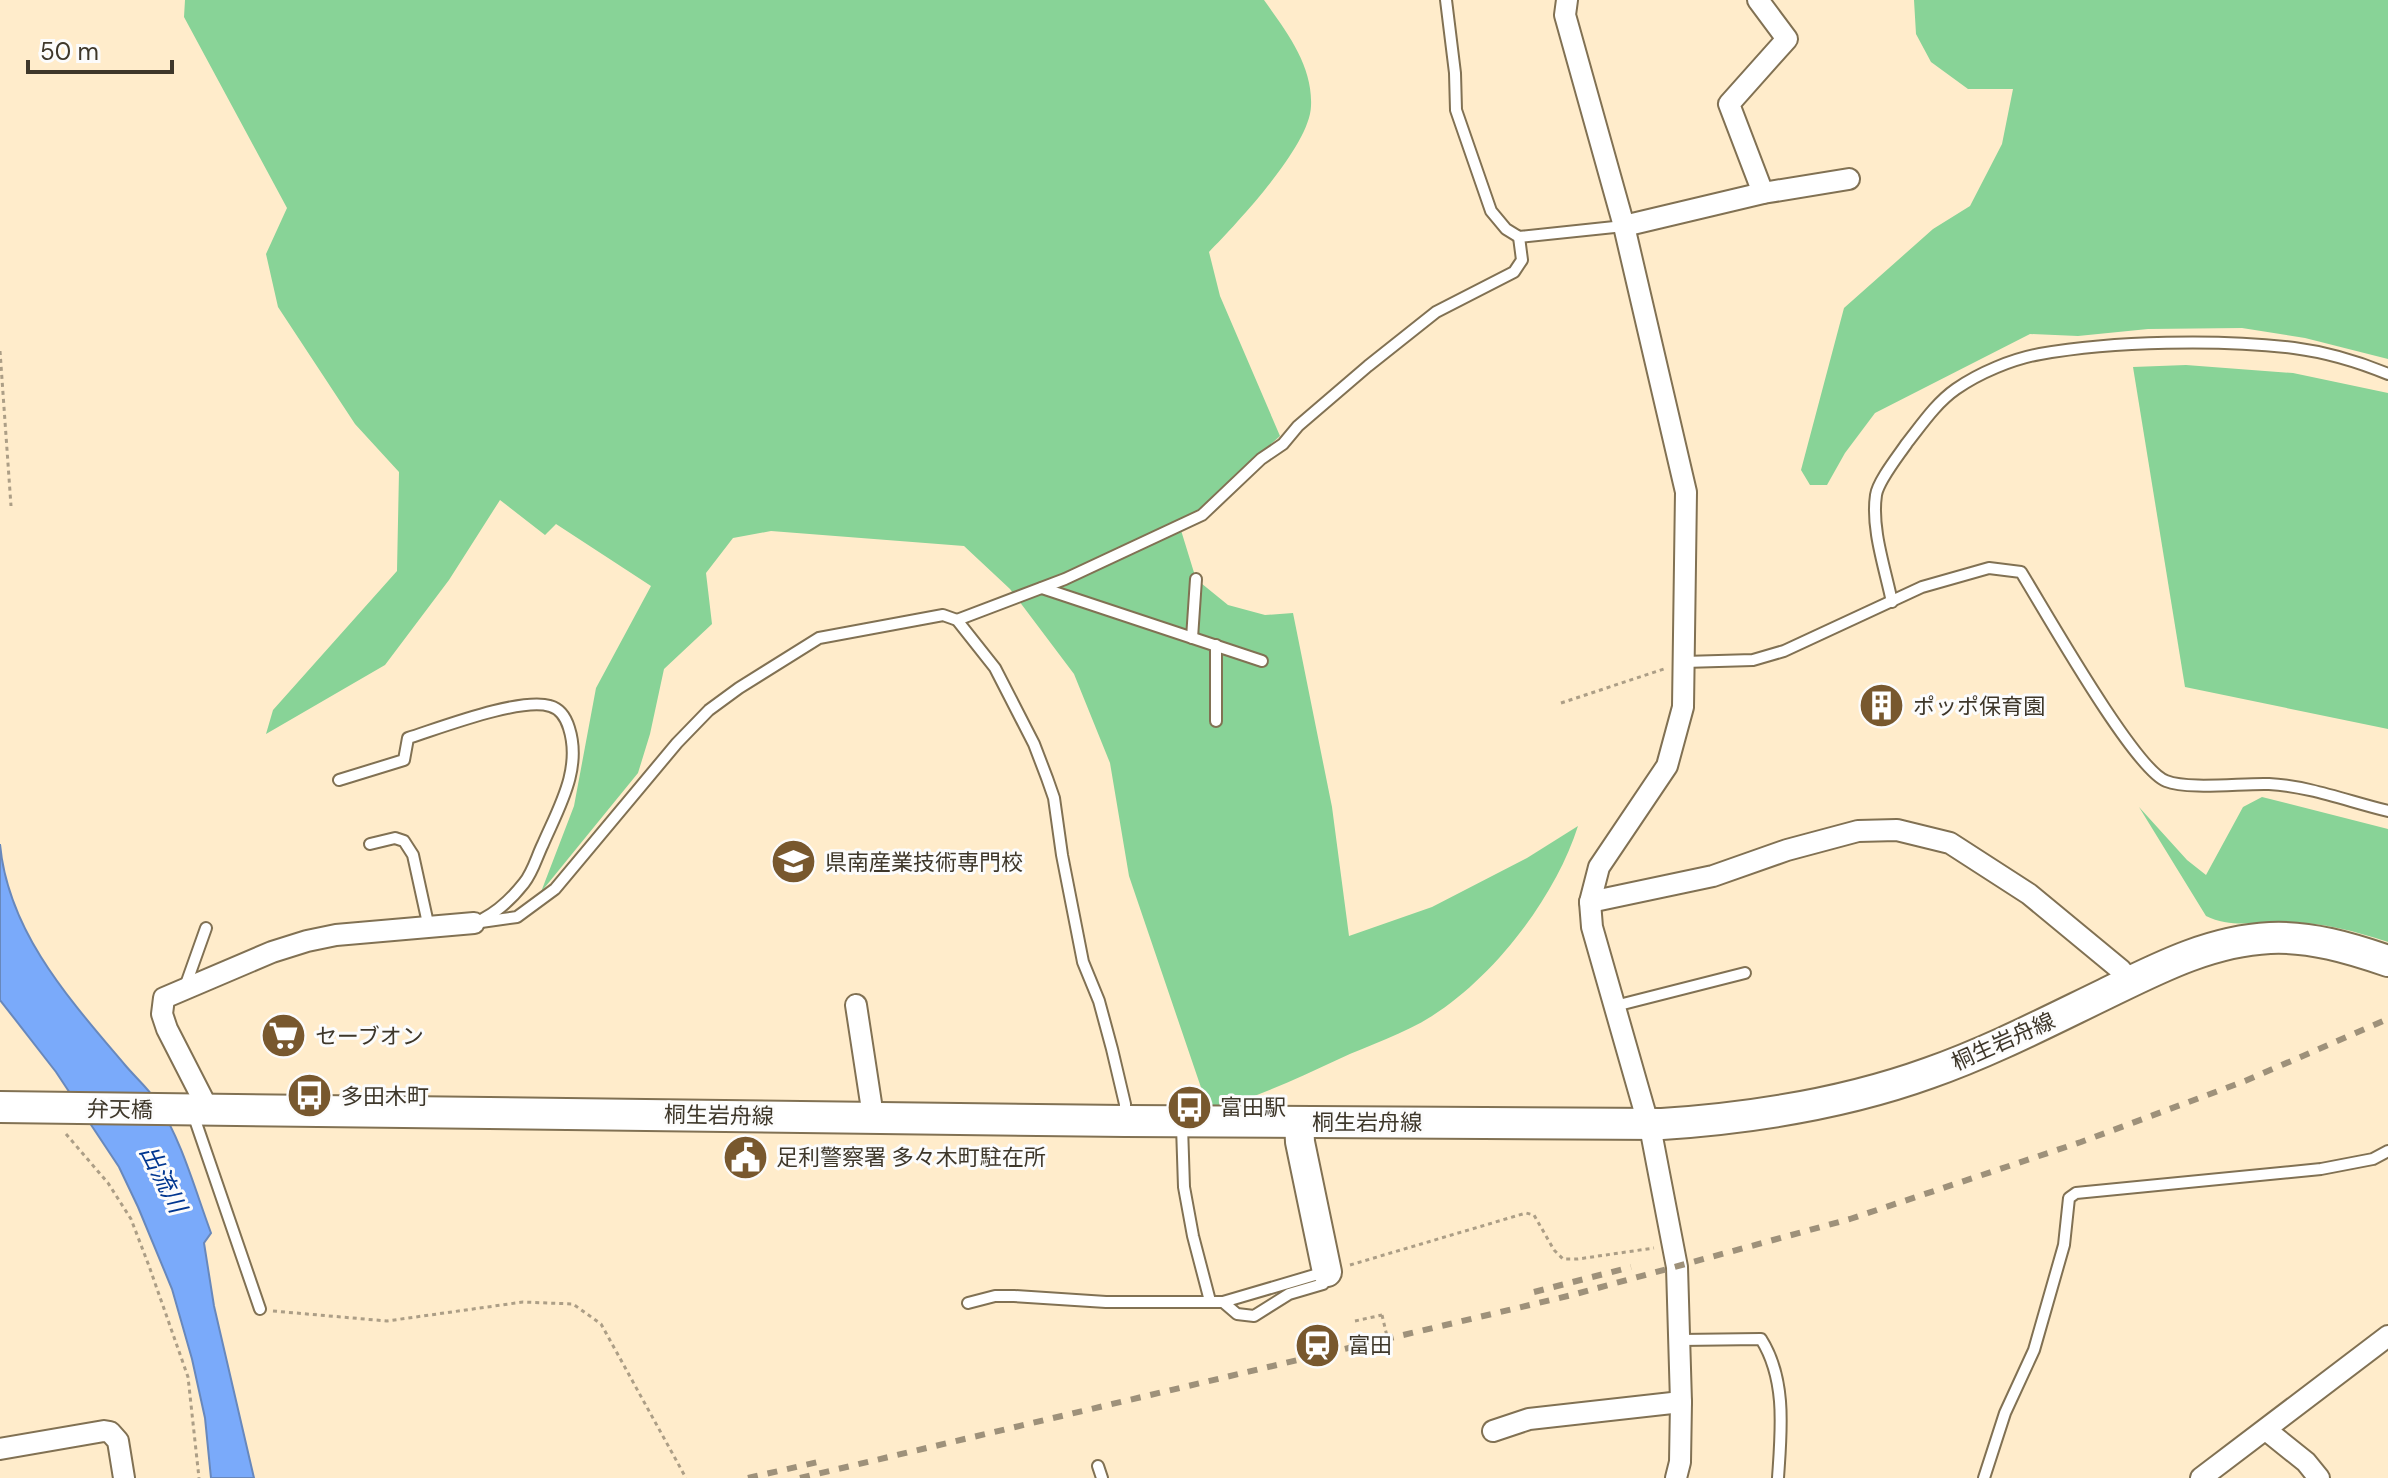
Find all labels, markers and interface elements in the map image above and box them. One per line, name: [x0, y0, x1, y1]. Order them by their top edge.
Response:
scale bar: [28, 24, 172, 74]
text: 50 m: [40, 36, 99, 67]
building icon: ポッポ保育園: [1858, 682, 1906, 730]
place label: ポッポ保育園: [1913, 692, 2045, 721]
school or university icon: 県南産業技術専門校: [770, 838, 818, 886]
place label: 県南産業技術専門校: [825, 848, 1023, 877]
street label: 桐生岩舟線: [1947, 1006, 2059, 1077]
supermarket icon: セーブオン: [260, 1012, 308, 1060]
place label: セーブオン: [315, 1022, 424, 1051]
bus stop icon: 多田木町: [286, 1072, 334, 1120]
place label: 多田木町: [341, 1082, 429, 1111]
bus stop icon: 富田駅: [1165, 1083, 1213, 1131]
place label: 富田駅: [1220, 1093, 1286, 1122]
street label: 弁天橋: [87, 1094, 153, 1125]
street label: 桐生岩舟線: [664, 1100, 774, 1131]
street label: 桐生岩舟線: [1312, 1108, 1422, 1137]
public building icon: 足利警察署 多々木町駐在所: [721, 1133, 769, 1181]
water label: 出流川: [133, 1140, 195, 1221]
place label: 足利警察署 多々木町駐在所: [776, 1143, 1046, 1172]
station icon: 富田: [1293, 1321, 1341, 1369]
place label: 富田: [1348, 1331, 1392, 1360]

